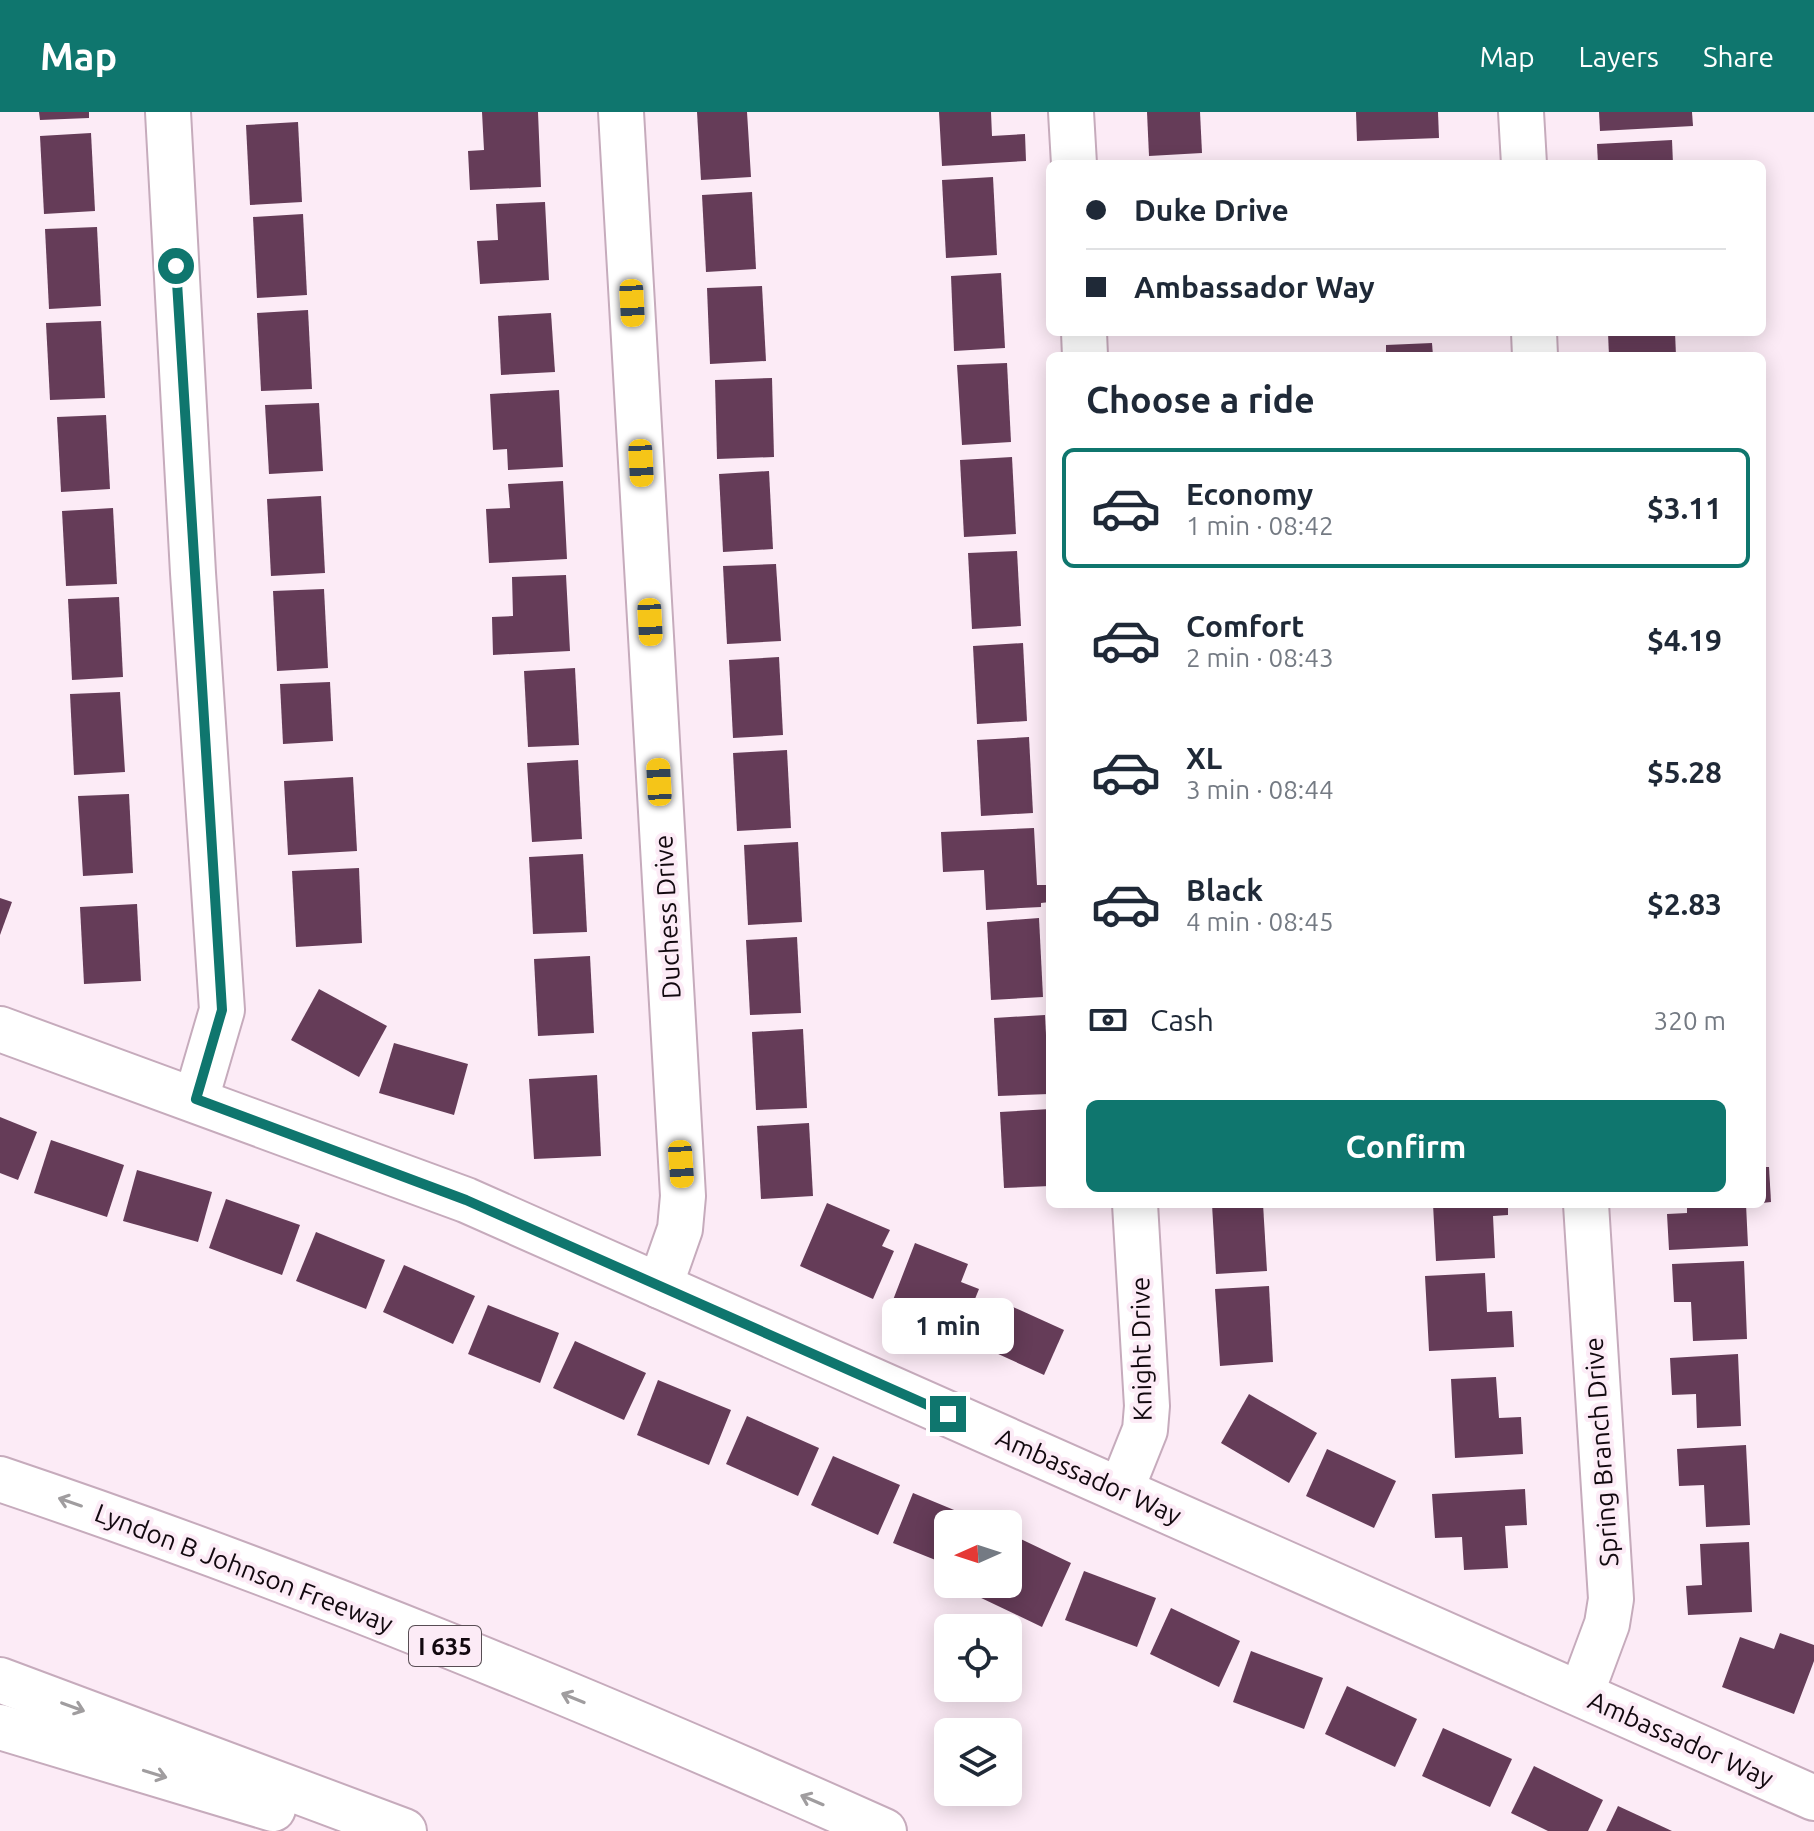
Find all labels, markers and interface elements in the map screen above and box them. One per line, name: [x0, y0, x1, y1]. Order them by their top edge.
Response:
text: Map: [40, 35, 117, 77]
text: Map: [1479, 41, 1535, 72]
text: Layers: [1579, 41, 1659, 72]
text: Share: [1703, 41, 1774, 72]
text: Duke Drive: [1134, 193, 1289, 227]
route start: [158, 248, 194, 284]
text: Ambassador Way: [1134, 270, 1375, 304]
car: [619, 278, 645, 328]
text: Choose a ride: [1086, 379, 1315, 420]
car: [628, 438, 654, 488]
icon: car: [1090, 472, 1162, 544]
text: Economy: [1186, 477, 1313, 511]
text: $3.11: [1647, 491, 1722, 525]
text: 1 min · 08:42: [1186, 511, 1334, 540]
car: [637, 597, 663, 647]
icon: car: [1090, 604, 1162, 676]
text: Comfort: [1186, 609, 1304, 643]
text: $4.19: [1647, 623, 1722, 657]
text: 2 min · 08:43: [1186, 643, 1334, 672]
icon: car: [1090, 736, 1162, 808]
text: XL: [1186, 741, 1222, 775]
text: $5.28: [1647, 755, 1722, 789]
car: [646, 757, 672, 807]
text: 3 min · 08:44: [1186, 775, 1334, 804]
street label: Duchess Drive: [648, 834, 686, 1000]
icon: car: [1090, 868, 1162, 940]
text: Black: [1186, 873, 1263, 907]
text: $2.83: [1647, 887, 1722, 921]
text: 4 min · 08:45: [1186, 907, 1334, 936]
icon: cash: [1086, 998, 1130, 1042]
text: Cash: [1150, 1003, 1214, 1037]
text: 320 m: [1654, 1006, 1726, 1035]
button: Confirm: [1086, 1100, 1726, 1192]
car: [667, 1139, 695, 1189]
street label: Knight Drive: [1125, 1277, 1157, 1421]
callout: 1 min: [882, 1298, 1014, 1354]
text: 1 min: [915, 1311, 981, 1340]
street label: Spring Branch Drive: [1579, 1336, 1623, 1568]
route end: [930, 1396, 966, 1432]
street label: Ambassador Way: [992, 1422, 1186, 1530]
one-way arrow: [58, 1494, 83, 1509]
street label: Lyndon B Johnson Freeway: [91, 1498, 397, 1638]
north arrow: [934, 1510, 1022, 1598]
map controls: [934, 1510, 1022, 1806]
button: locate: [934, 1614, 1022, 1702]
road number: I 635: [409, 1626, 481, 1666]
street label: Ambassador Way: [1584, 1685, 1778, 1793]
one-way arrow: [561, 1690, 586, 1704]
one-way arrow: [60, 1701, 85, 1715]
button: layers: [934, 1718, 1022, 1806]
one-way arrow: [141, 1767, 167, 1782]
one-way arrow: [800, 1791, 825, 1806]

